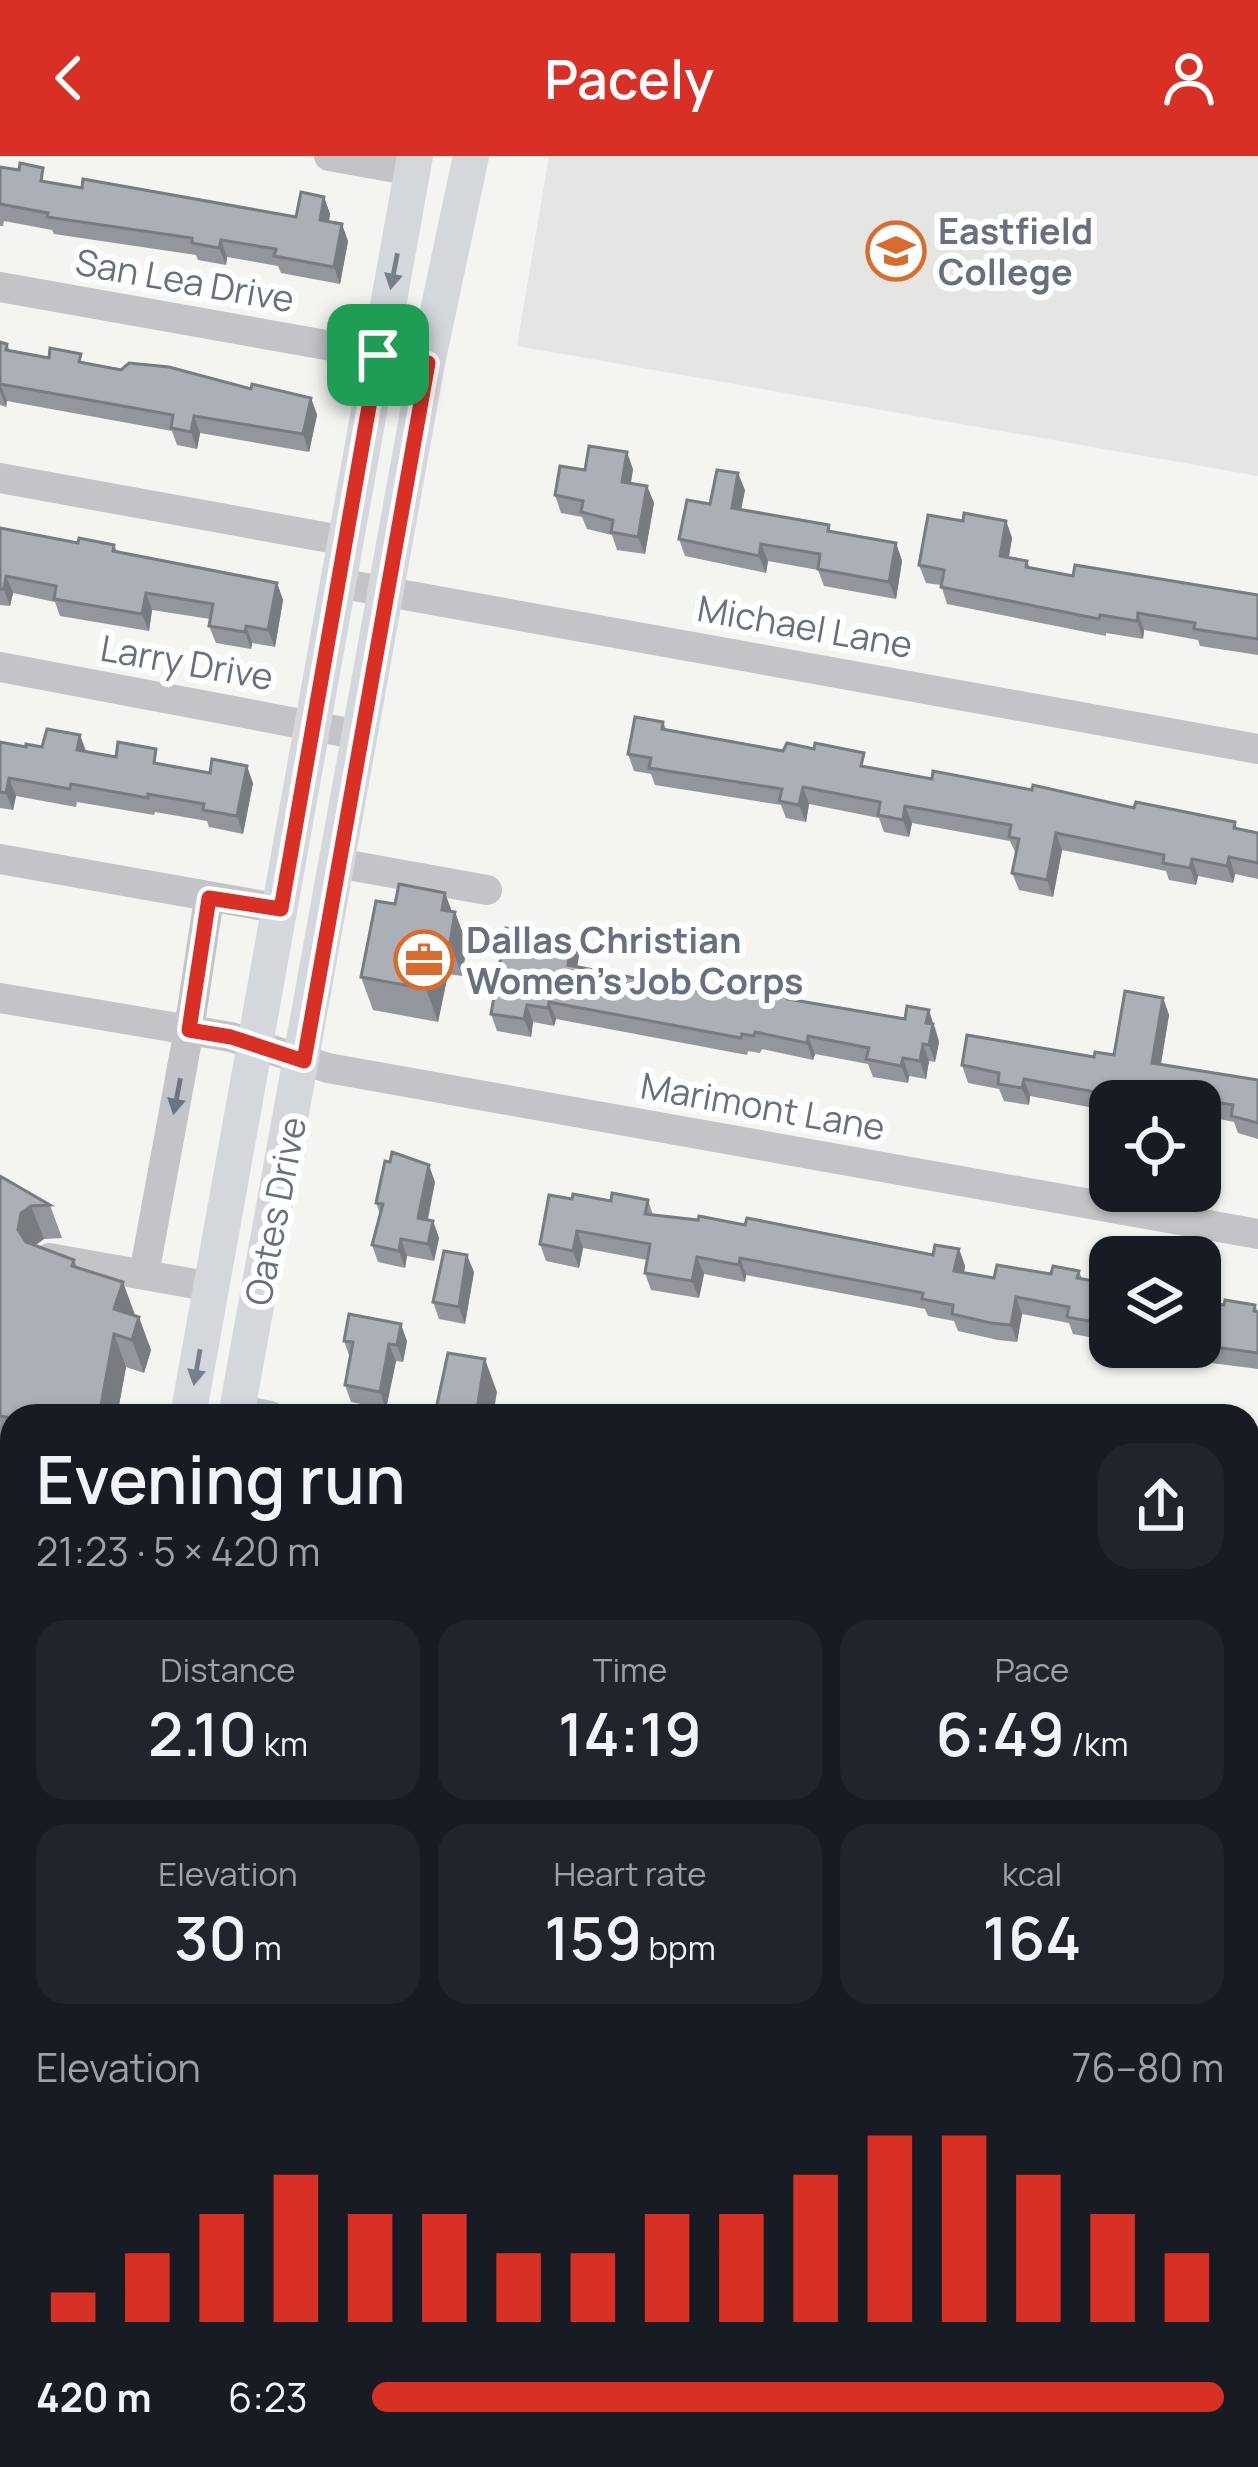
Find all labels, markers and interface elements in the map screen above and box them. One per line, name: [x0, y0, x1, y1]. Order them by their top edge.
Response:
text: Pacely: [544, 41, 714, 115]
icon: back: [36, 45, 102, 111]
icon: person: [1156, 45, 1222, 111]
place label: Eastfield College: [938, 206, 1093, 296]
school or university icon: Eastfield College: [865, 220, 927, 282]
street label: San Lea Drive: [72, 237, 298, 323]
one-way arrow: [384, 253, 403, 290]
pin: [327, 304, 429, 406]
icon: arrive: [345, 322, 411, 388]
street label: Michael Lane: [694, 583, 916, 669]
street label: Larry Drive: [97, 623, 277, 701]
place label: Dallas Christian Women's Job Corps: [466, 915, 804, 1005]
office icon: Dallas Christian Women's Job Corps: [393, 929, 455, 991]
street label: Marimont Lane: [637, 1060, 889, 1152]
one-way arrow: [167, 1078, 186, 1115]
map controls: [1089, 1080, 1221, 1368]
button: locate: [1089, 1080, 1221, 1212]
street label: Oates Drive: [233, 1113, 317, 1309]
button: layers: [1089, 1236, 1221, 1368]
one-way arrow: [188, 1349, 206, 1387]
text: Evening run: [36, 1434, 406, 1524]
button: share: [1098, 1443, 1224, 1569]
text: 21:23 · 5 × 420 m: [36, 1524, 320, 1578]
text: Distance: [160, 1647, 296, 1692]
text: Time: [593, 1647, 667, 1692]
text: Pace: [995, 1647, 1069, 1692]
text: 2.10: [148, 1692, 257, 1774]
text: 14:19: [558, 1692, 702, 1774]
text: 6:49: [936, 1692, 1065, 1774]
text: km: [257, 1721, 308, 1766]
text: /km: [1065, 1721, 1128, 1766]
text: Elevation: [158, 1851, 298, 1896]
text: Heart rate: [553, 1851, 707, 1896]
text: kcal: [1002, 1851, 1062, 1896]
text: 30: [174, 1896, 247, 1978]
text: 159: [544, 1896, 642, 1978]
text: 164: [983, 1896, 1081, 1978]
text: m: [247, 1925, 282, 1970]
text: bpm: [642, 1925, 716, 1970]
text: Elevation: [36, 2040, 201, 2094]
text: 76–80 m: [1072, 2040, 1224, 2094]
text: 420 m: [36, 2370, 151, 2424]
text: 6:23: [228, 2370, 308, 2424]

